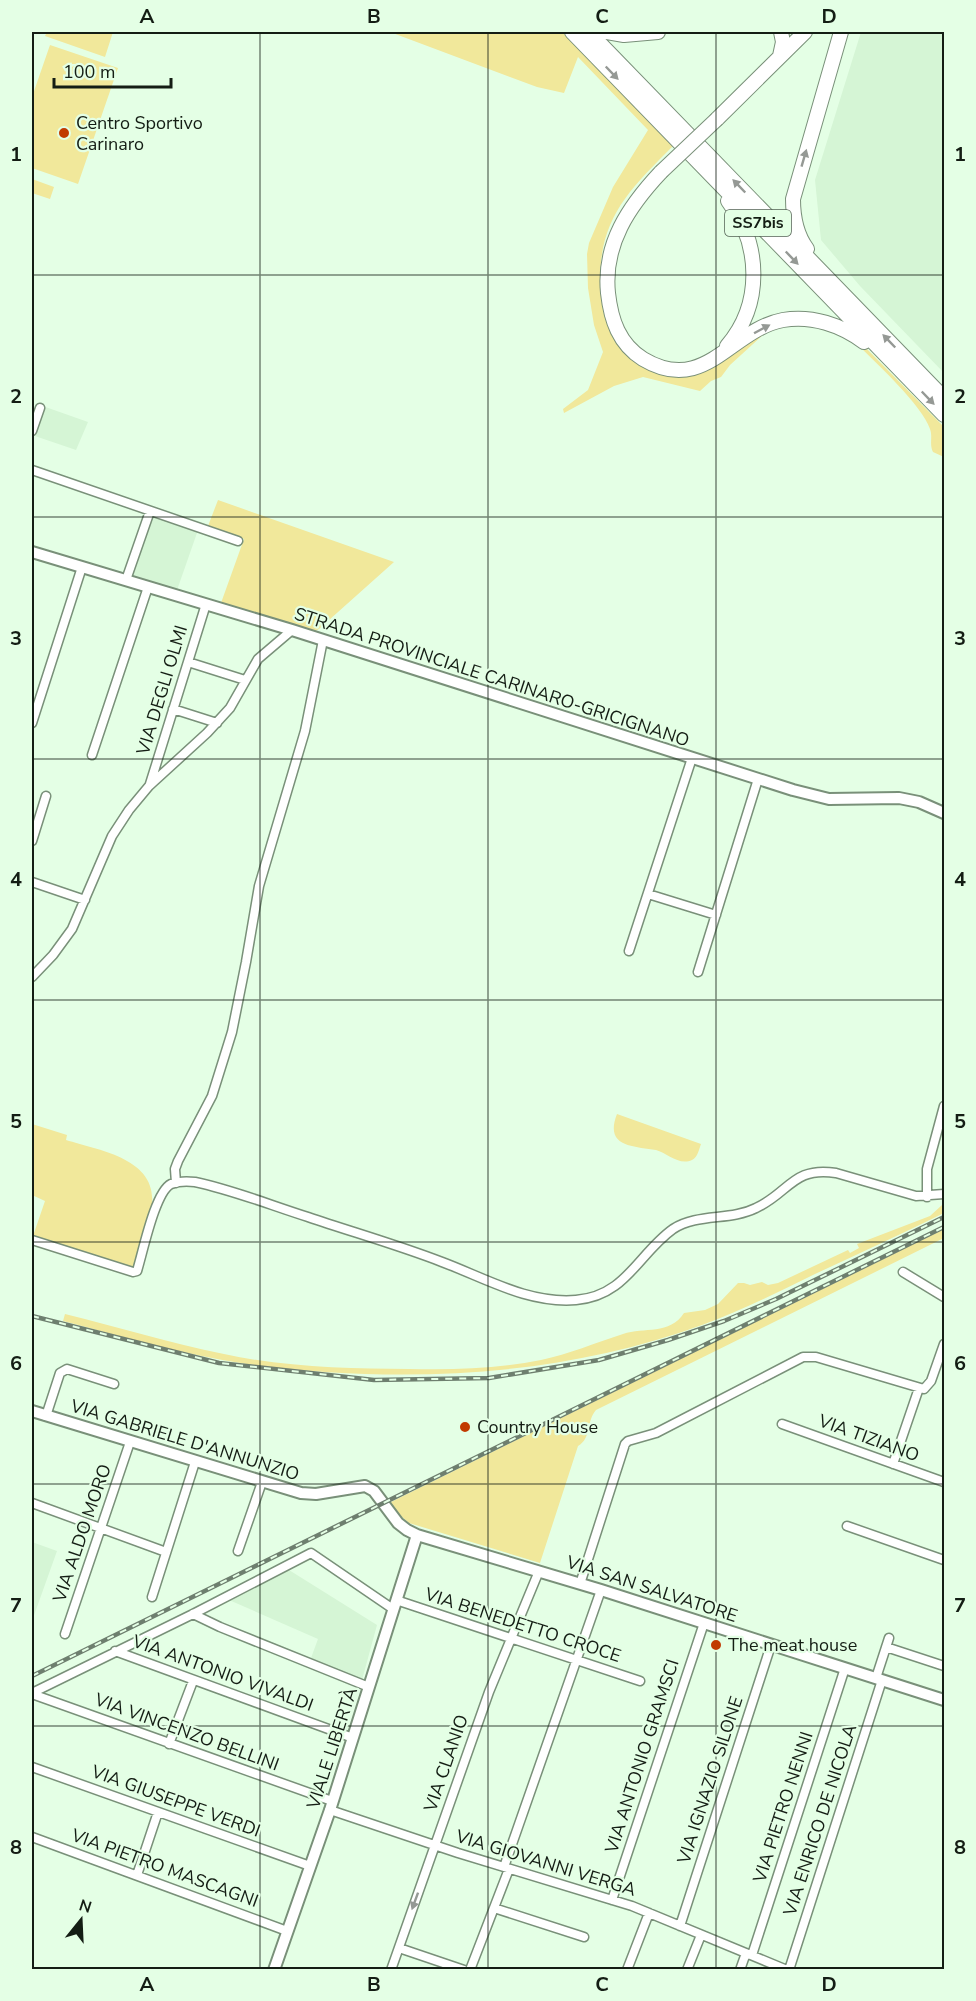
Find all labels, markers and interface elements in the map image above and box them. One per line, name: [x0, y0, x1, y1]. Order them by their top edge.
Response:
text: A: [140, 3, 155, 30]
text: B: [367, 3, 381, 30]
text: C: [595, 3, 609, 30]
text: D: [821, 3, 837, 30]
scale bar: [54, 51, 171, 89]
text: 100 m: [63, 60, 115, 84]
one-way arrow: [605, 66, 619, 80]
place label: Centro Sportivo Carinaro: [76, 111, 203, 156]
marker: Centro Sportivo Carinaro: [57, 126, 71, 140]
text: 1: [10, 141, 22, 168]
text: 1: [954, 141, 966, 168]
one-way arrow: [800, 149, 809, 167]
one-way arrow: [732, 178, 746, 193]
road number: SS7bis: [725, 210, 791, 236]
one-way arrow: [785, 251, 799, 265]
one-way arrow: [753, 324, 771, 334]
one-way arrow: [882, 333, 896, 348]
text: 2: [10, 383, 22, 410]
text: 2: [954, 383, 966, 410]
one-way arrow: [921, 391, 935, 405]
street label: STRADA PROVINCIALE CARINARO-GRICIGNANO: [291, 602, 693, 752]
street label: VIA DEGLI OLMI: [131, 622, 193, 759]
text: 3: [10, 625, 22, 652]
text: 3: [954, 625, 966, 652]
text: 4: [10, 866, 22, 893]
text: 4: [954, 866, 966, 893]
text: 5: [10, 1108, 22, 1135]
text: 5: [954, 1108, 966, 1135]
text: 6: [10, 1350, 22, 1377]
text: 6: [954, 1350, 966, 1377]
street label: VIA GABRIELE D'ANNUNZIO: [67, 1393, 302, 1486]
street label: VIA TIZIANO: [814, 1408, 923, 1467]
place label: Country House: [477, 1415, 598, 1439]
marker: Country House: [458, 1420, 472, 1434]
street label: VIA ALDO MORO: [47, 1461, 117, 1606]
street label: VIA SAN SALVATORE: [562, 1550, 741, 1628]
street label: VIA BENEDETTO CROCE: [421, 1582, 624, 1668]
text: 7: [10, 1592, 22, 1619]
text: 7: [954, 1592, 966, 1619]
street label: VIA ANTONIO VIVALDI: [128, 1629, 317, 1717]
place label: The meat house: [728, 1633, 857, 1657]
marker: The meat house: [709, 1638, 723, 1652]
street label: VIA ANTONIO GRAMSCI: [599, 1656, 685, 1857]
street label: VIALE LIBERTÀ: [301, 1684, 363, 1813]
street label: VIA VINCENZO BELLINI: [91, 1687, 283, 1777]
street label: VIA IGNAZIO SILONE: [671, 1693, 748, 1868]
street label: VIA CLANIO: [418, 1711, 474, 1816]
street label: VIA ENRICO DE NICOLA: [777, 1721, 862, 1920]
street label: VIA PIETRO NENNI: [747, 1728, 819, 1886]
street label: VIA GIUSEPPE VERDI: [87, 1759, 264, 1843]
street label: VIA PIETRO MASCAGNI: [69, 1824, 261, 1912]
street label: VIA GIOVANNI VERGA: [452, 1824, 639, 1902]
text: 8: [10, 1834, 22, 1861]
text: 8: [954, 1834, 966, 1861]
north arrow: [51, 1890, 111, 1950]
one-way arrow: [410, 1892, 420, 1910]
text: A: [140, 1971, 155, 1998]
text: B: [367, 1971, 381, 1998]
text: C: [595, 1971, 609, 1998]
text: D: [821, 1971, 837, 1998]

